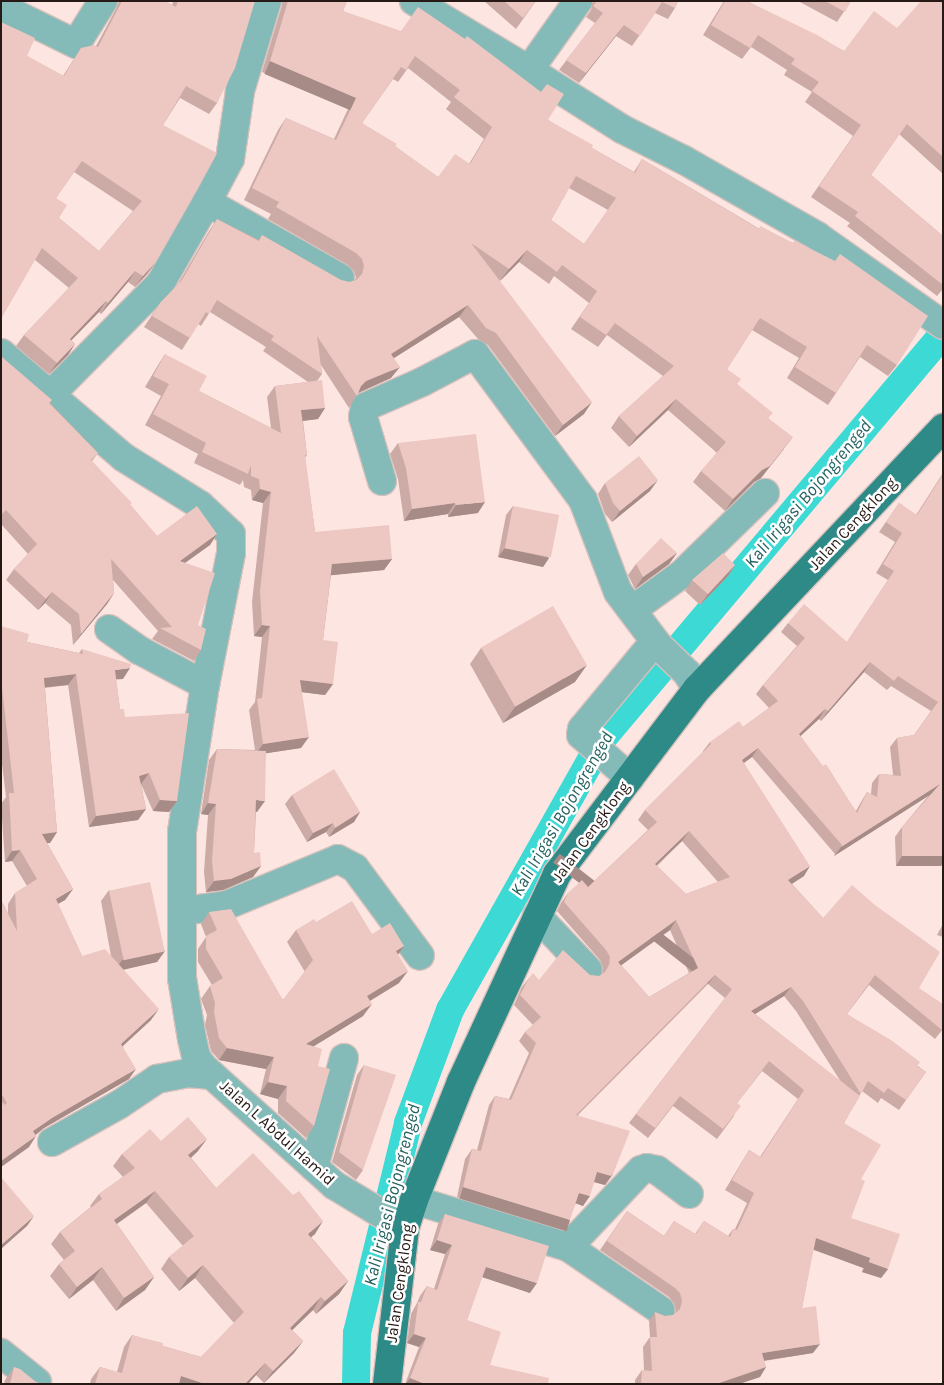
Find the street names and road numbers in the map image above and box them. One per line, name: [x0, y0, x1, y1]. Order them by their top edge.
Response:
street label: Jalan Cengklong: [805, 474, 901, 574]
street label: Jalan Cengklong: [548, 778, 634, 886]
street label: Jalan L Abdul Hamid: [216, 1076, 338, 1190]
street label: Jalan Cengklong: [382, 1222, 418, 1344]

